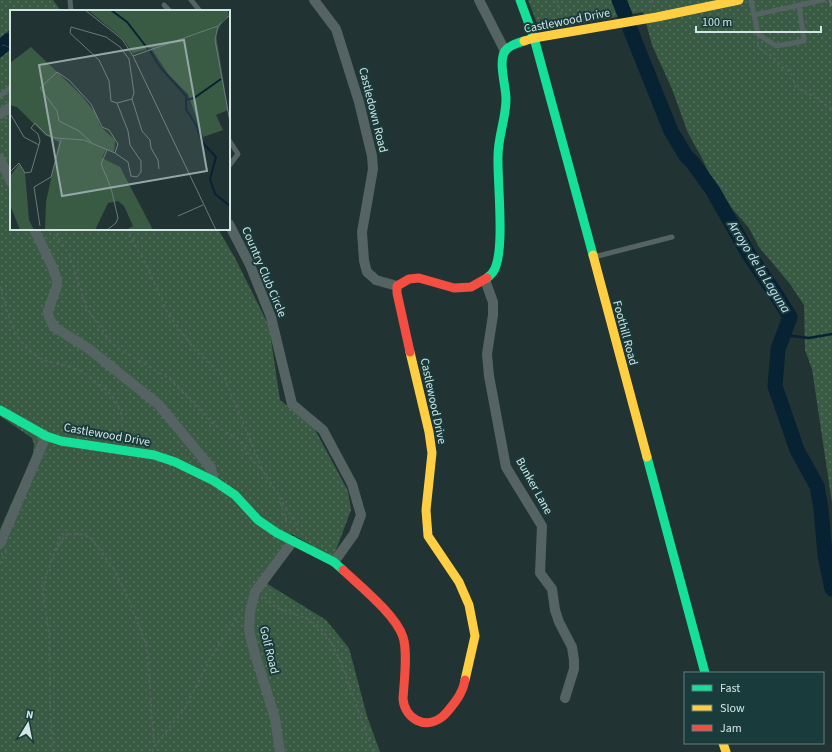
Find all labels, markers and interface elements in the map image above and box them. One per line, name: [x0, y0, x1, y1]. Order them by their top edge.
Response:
street label: Castlewood Drive: [522, 4, 612, 38]
scale bar: [696, 8, 821, 34]
inset map: [10, 10, 230, 230]
text: 100 m: [702, 14, 732, 31]
street label: Castledown Road: [354, 66, 392, 154]
water label: Arroyo de la Laguna: [723, 217, 795, 317]
street label: Country Club Circle: [237, 224, 291, 320]
street label: Foothill Road: [608, 299, 642, 367]
street label: Castlewood Drive: [416, 356, 450, 446]
street label: Castlewood Drive: [62, 419, 152, 451]
street label: Bunker Lane: [511, 454, 557, 518]
street label: Golf Road: [255, 624, 283, 676]
legend: [684, 672, 824, 744]
text: Fast: [720, 680, 740, 697]
text: Slow: [720, 700, 745, 717]
north arrow: [8, 704, 48, 744]
text: N: [25, 707, 35, 723]
text: Jam: [720, 720, 742, 737]

